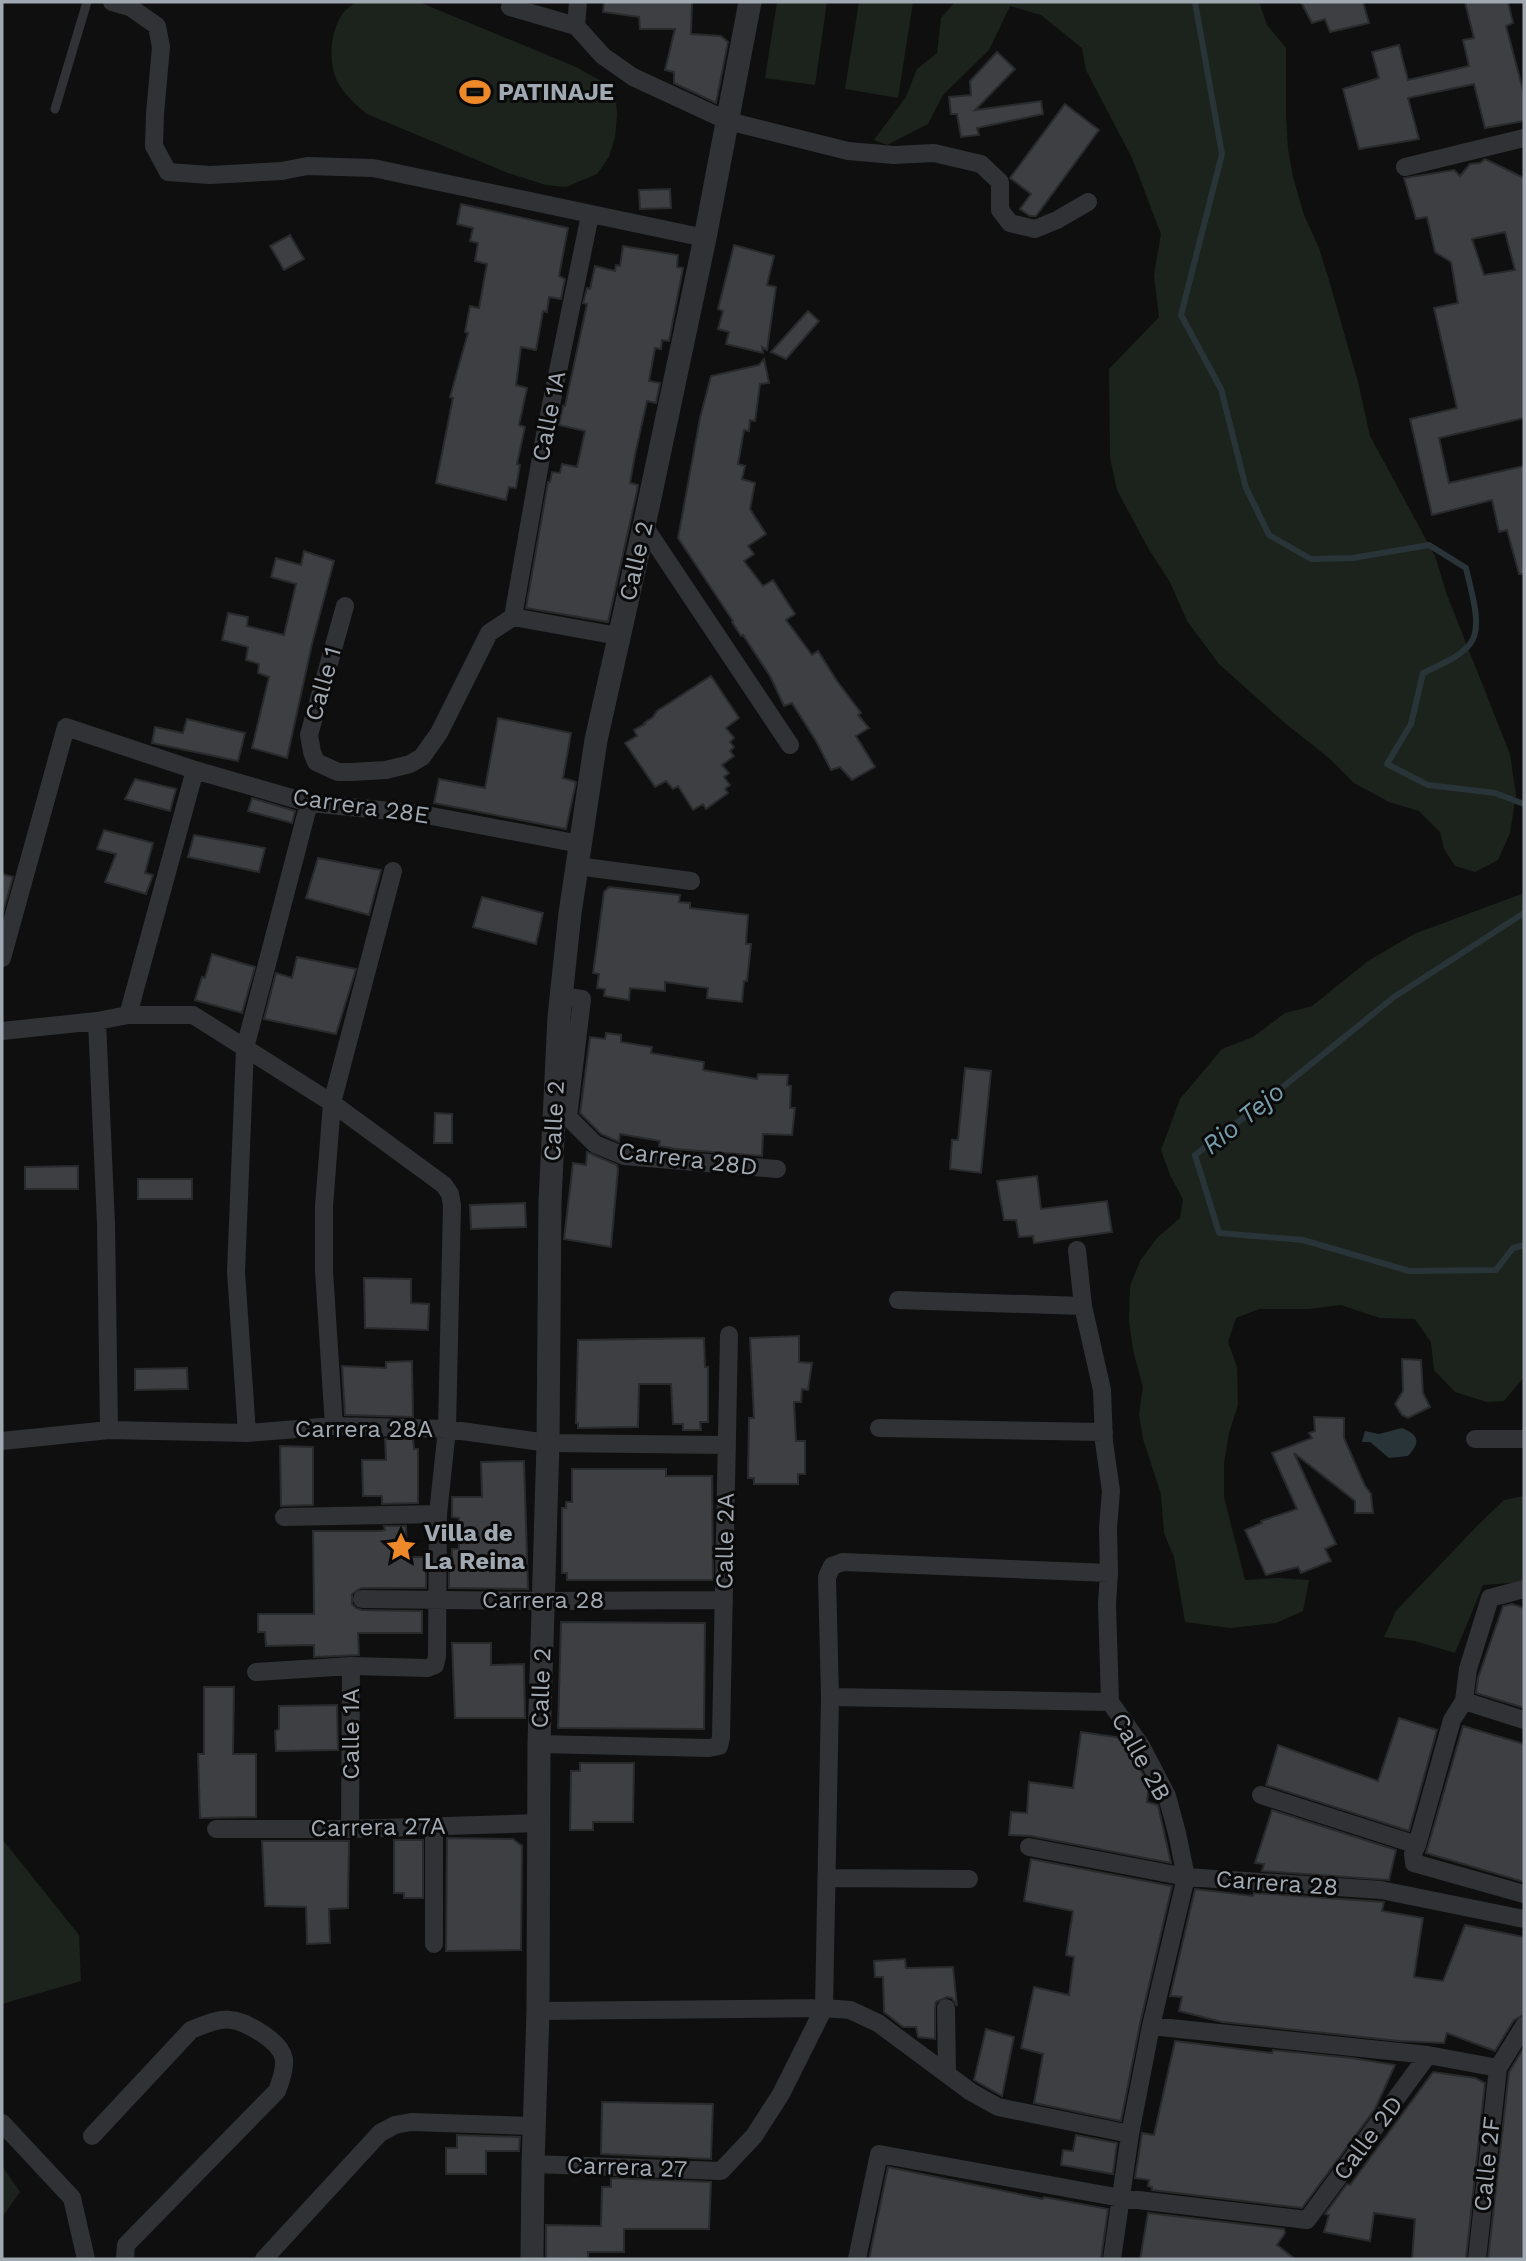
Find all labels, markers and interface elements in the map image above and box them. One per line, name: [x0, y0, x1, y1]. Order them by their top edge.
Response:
sports icon: PATINAJE: [458, 75, 492, 109]
place label: PATINAJE: [498, 78, 614, 106]
street label: Calle 1A: [527, 368, 572, 464]
street label: Calle 2: [613, 519, 659, 603]
street label: Calle 1: [299, 644, 347, 724]
street label: Carrera 28E: [291, 783, 431, 829]
water label: Rio Tejo: [1196, 1076, 1290, 1160]
street label: Calle 2: [538, 1080, 570, 1162]
street label: Carrera 28D: [617, 1137, 759, 1181]
street label: Carrera 28A: [295, 1415, 433, 1443]
street label: Calle 2A: [710, 1492, 740, 1590]
place label: Villa de La Reina: [424, 1519, 525, 1575]
place icon: Villa de La Reina: [384, 1530, 418, 1564]
street label: Carrera 28: [482, 1586, 604, 1614]
street label: Calle 2: [526, 1647, 556, 1729]
street label: Calle 1A: [337, 1688, 365, 1780]
street label: Calle 2B: [1105, 1708, 1177, 1806]
street label: Carrera 27A: [310, 1812, 446, 1842]
street label: Carrera 28: [1215, 1865, 1339, 1901]
street label: Calle 2D: [1327, 2090, 1409, 2186]
street label: Calle 2F: [1468, 2115, 1506, 2213]
street label: Carrera 27: [566, 2151, 688, 2183]

